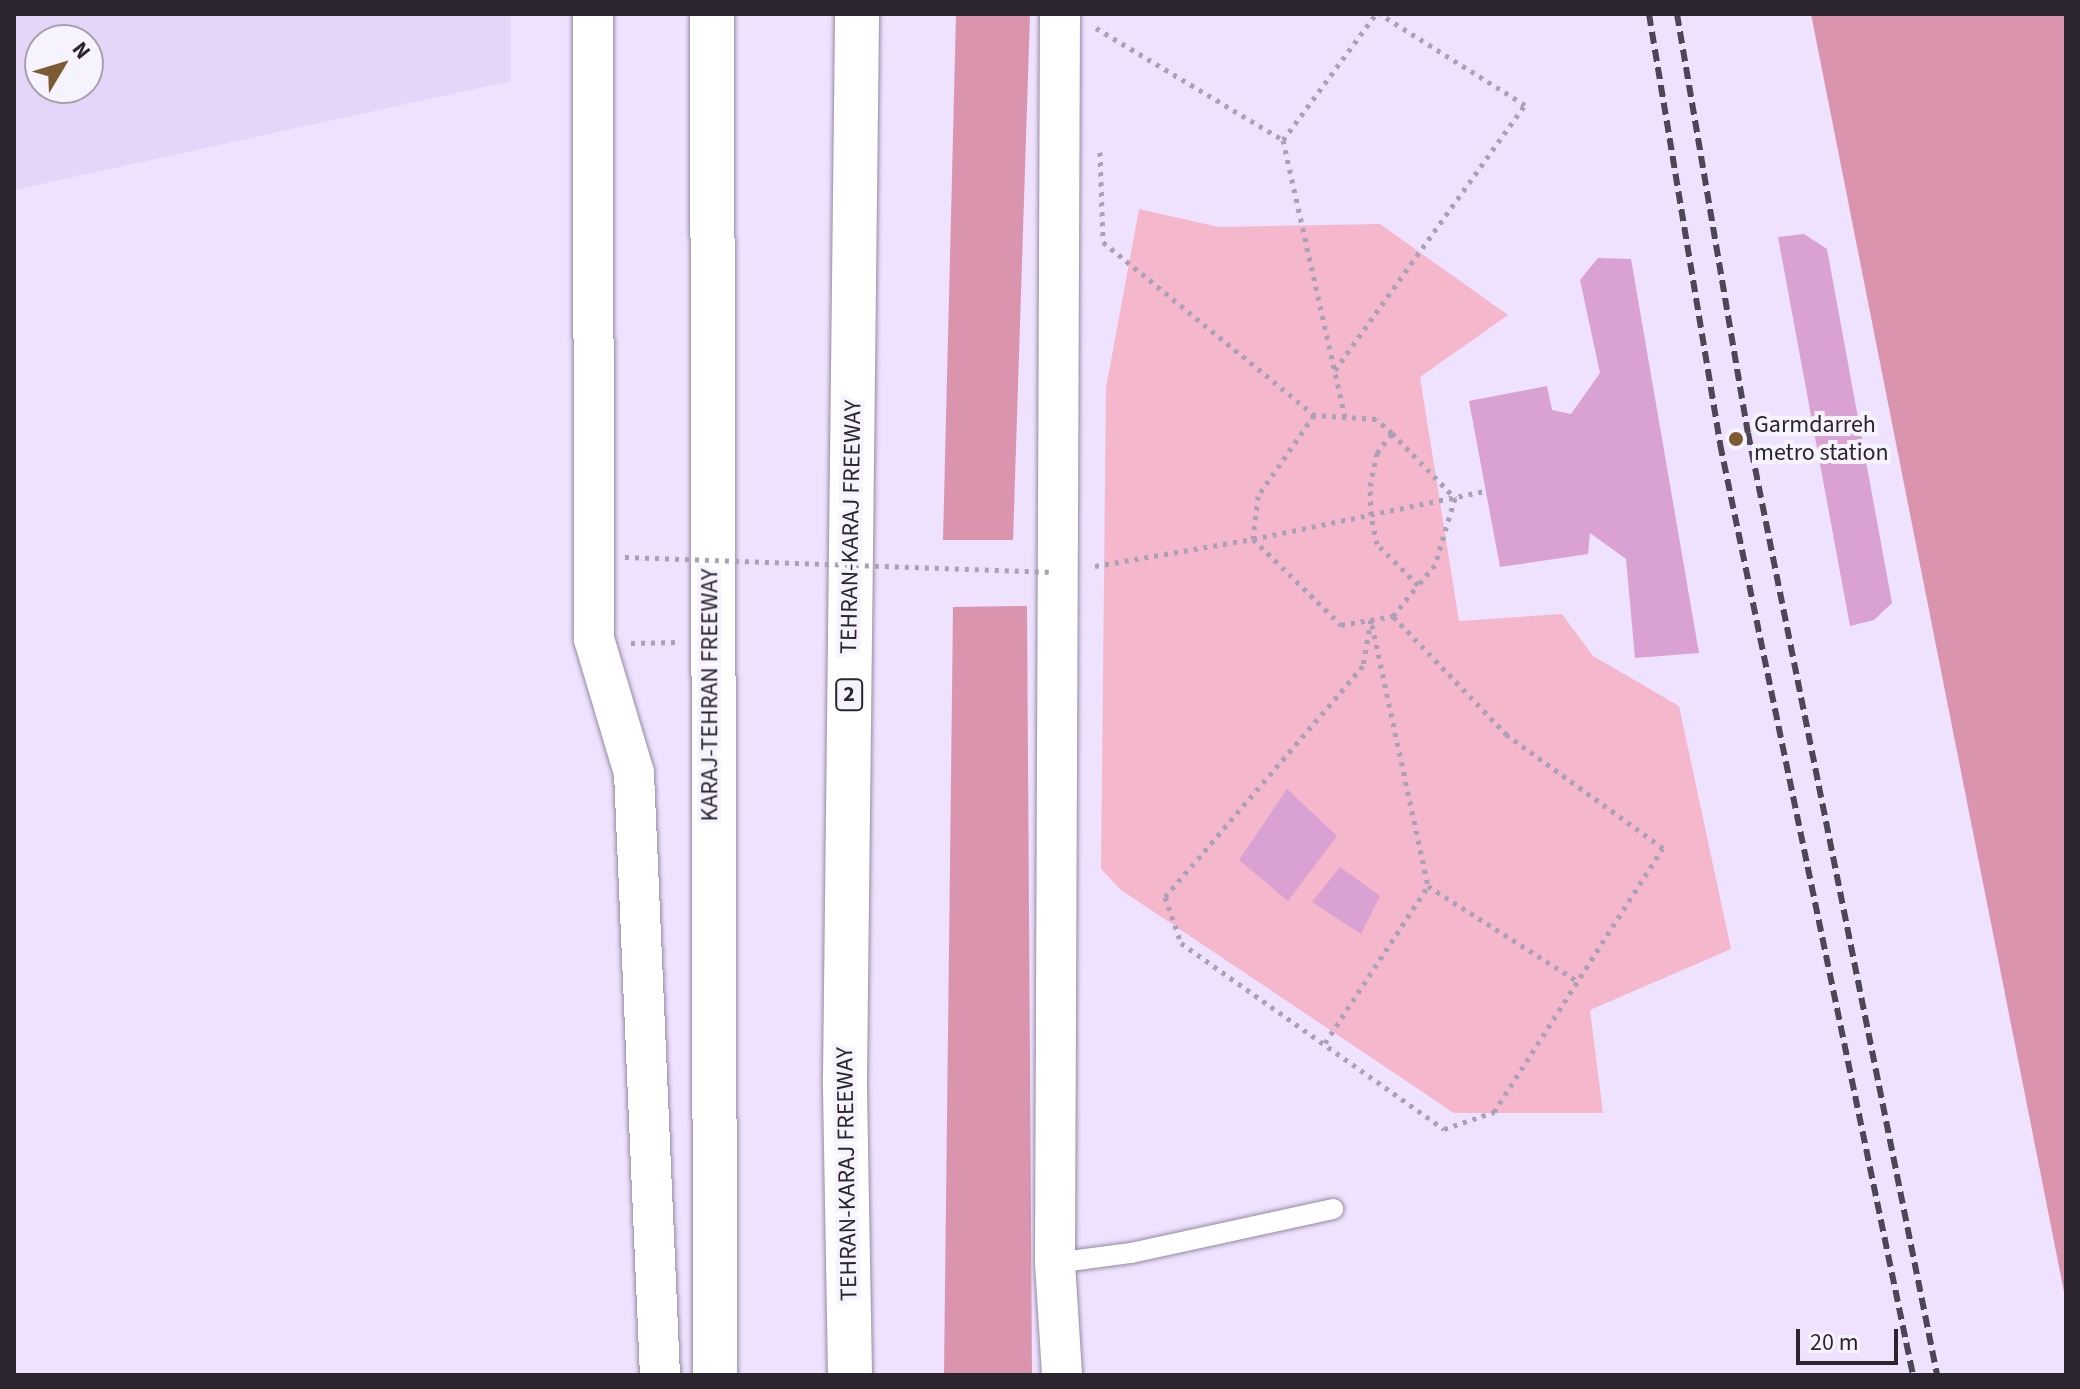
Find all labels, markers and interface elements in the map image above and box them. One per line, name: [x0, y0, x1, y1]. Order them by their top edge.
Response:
north arrow: [24, 24, 104, 104]
text: N: [64, 35, 98, 66]
street label: TEHRAN-KARAJ FREEWAY: [834, 400, 868, 654]
place label: Garmdarreh metro station: [1754, 411, 1889, 467]
marker: Garmdarreh metro station: [1725, 428, 1747, 450]
street label: KARAJ-TEHRAN FREEWAY: [696, 569, 724, 821]
road number: 2: [835, 677, 863, 713]
street label: TEHRAN-KARAJ FREEWAY: [830, 1047, 864, 1301]
scale bar: [1800, 1313, 1902, 1363]
text: 20 m: [1810, 1325, 1859, 1360]

